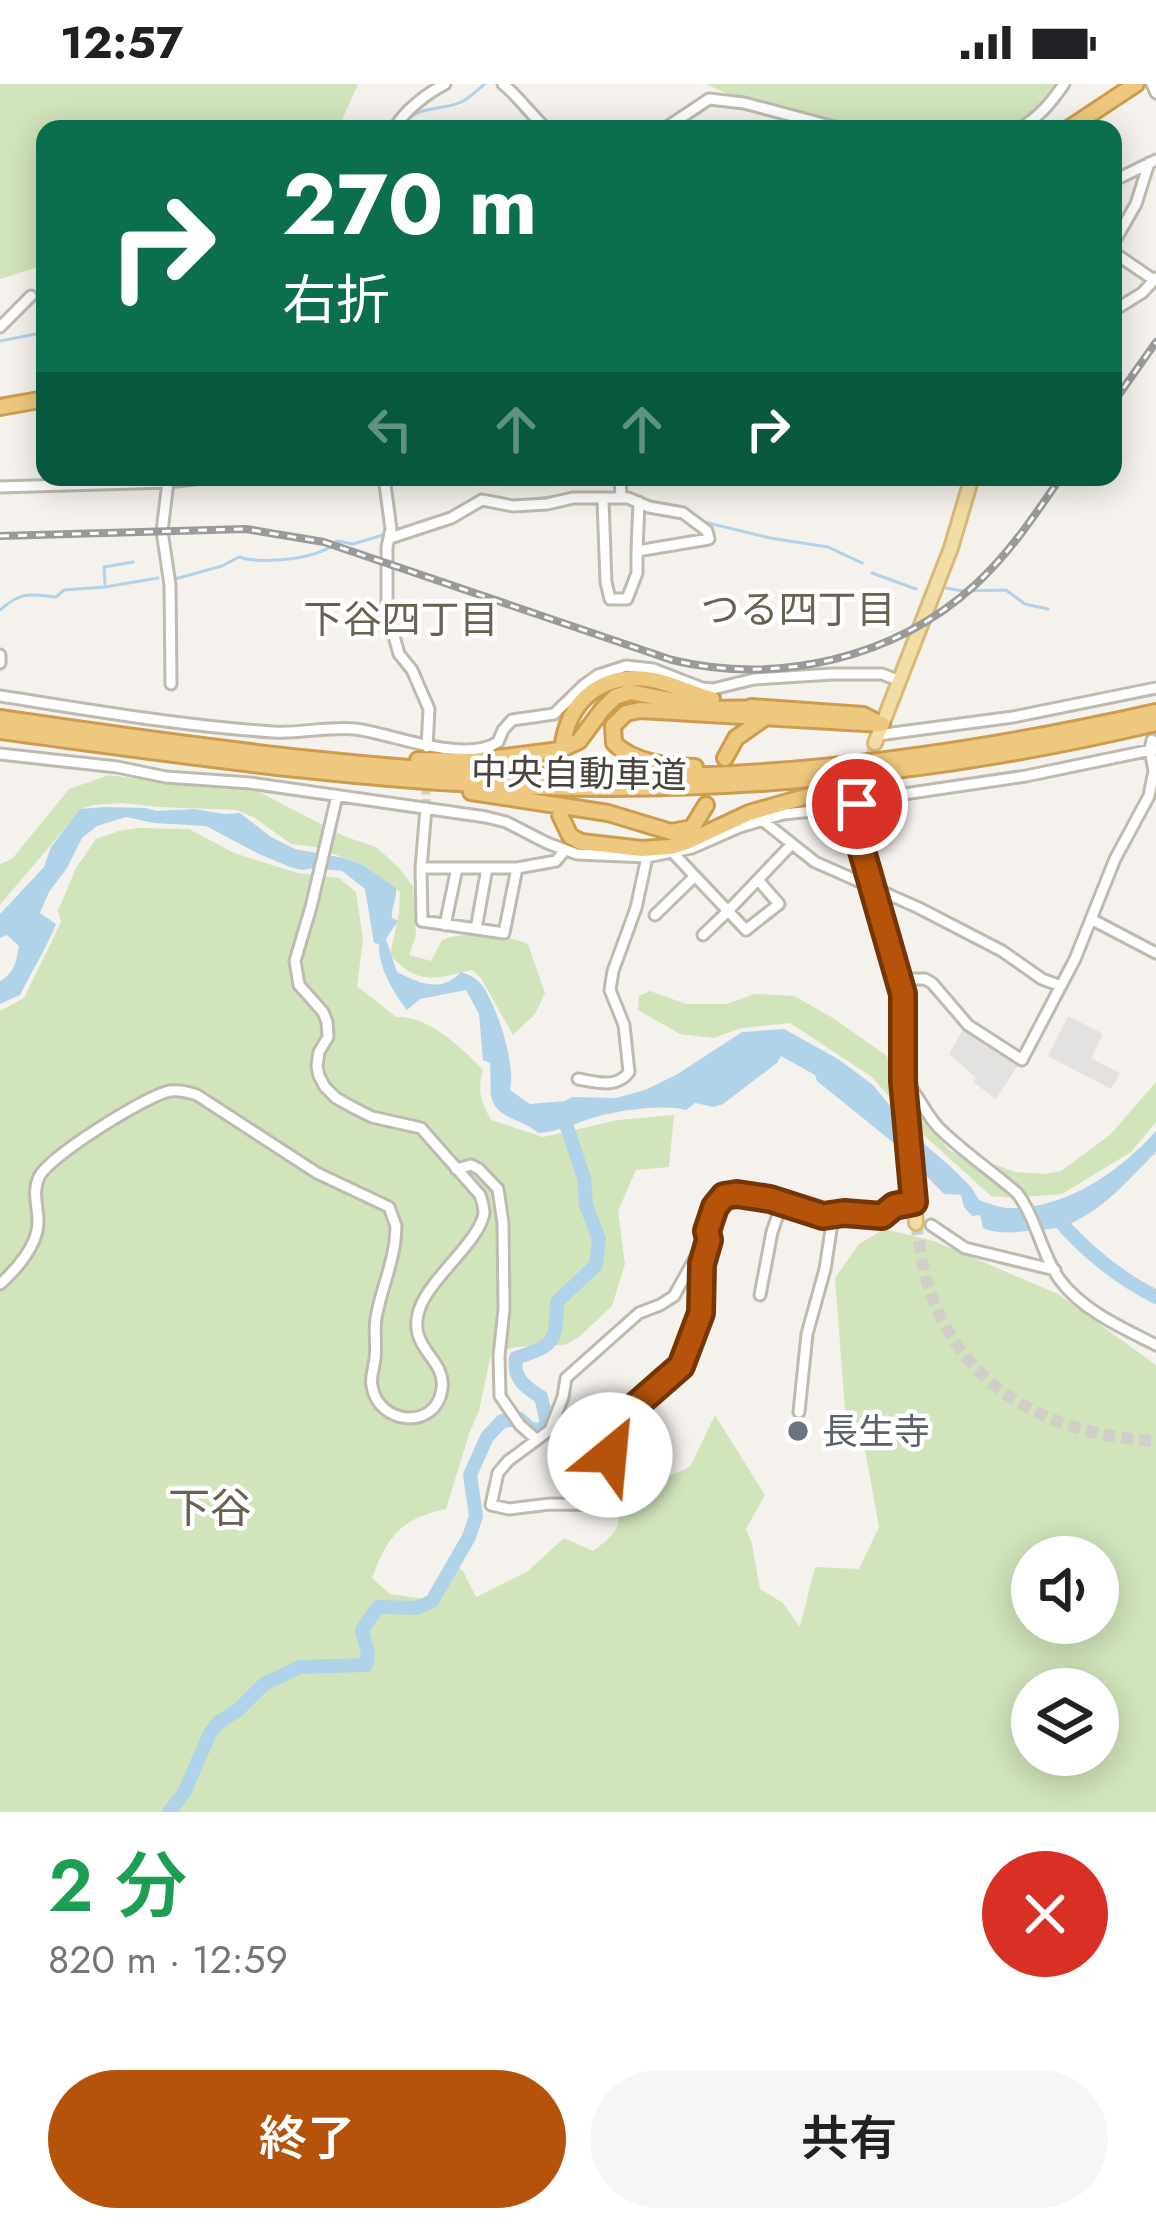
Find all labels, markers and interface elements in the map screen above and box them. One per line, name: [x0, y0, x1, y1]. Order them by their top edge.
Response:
text: 12:57: [60, 10, 183, 75]
text: 270 m: [282, 144, 537, 266]
icon: right: [84, 168, 240, 324]
text: 右折: [282, 261, 390, 339]
icon: left: [357, 396, 423, 462]
icon: ahead: [483, 396, 549, 462]
icon: ahead: [609, 396, 675, 462]
icon: right: [735, 396, 801, 462]
district label: つる四丁目: [700, 581, 896, 638]
district label: 下谷四丁目: [303, 591, 499, 648]
street label: 中央自動車道: [471, 745, 687, 801]
pin: [806, 753, 908, 855]
icon: arrive: [824, 771, 890, 837]
position arrow: [547, 1392, 673, 1518]
place label: 長生寺: [822, 1405, 930, 1457]
marker: 長生寺: [785, 1418, 811, 1444]
district label: 下谷: [168, 1478, 252, 1539]
map controls: [1011, 1536, 1119, 1776]
button: sound: [1011, 1536, 1119, 1644]
button: layers: [1011, 1668, 1119, 1776]
text: 2 分: [48, 1834, 187, 1938]
button: close: [982, 1851, 1108, 1977]
text: 820 m · 12:59: [48, 1931, 288, 1988]
button: 終了: [48, 2070, 566, 2208]
button: 共有: [590, 2070, 1108, 2208]

